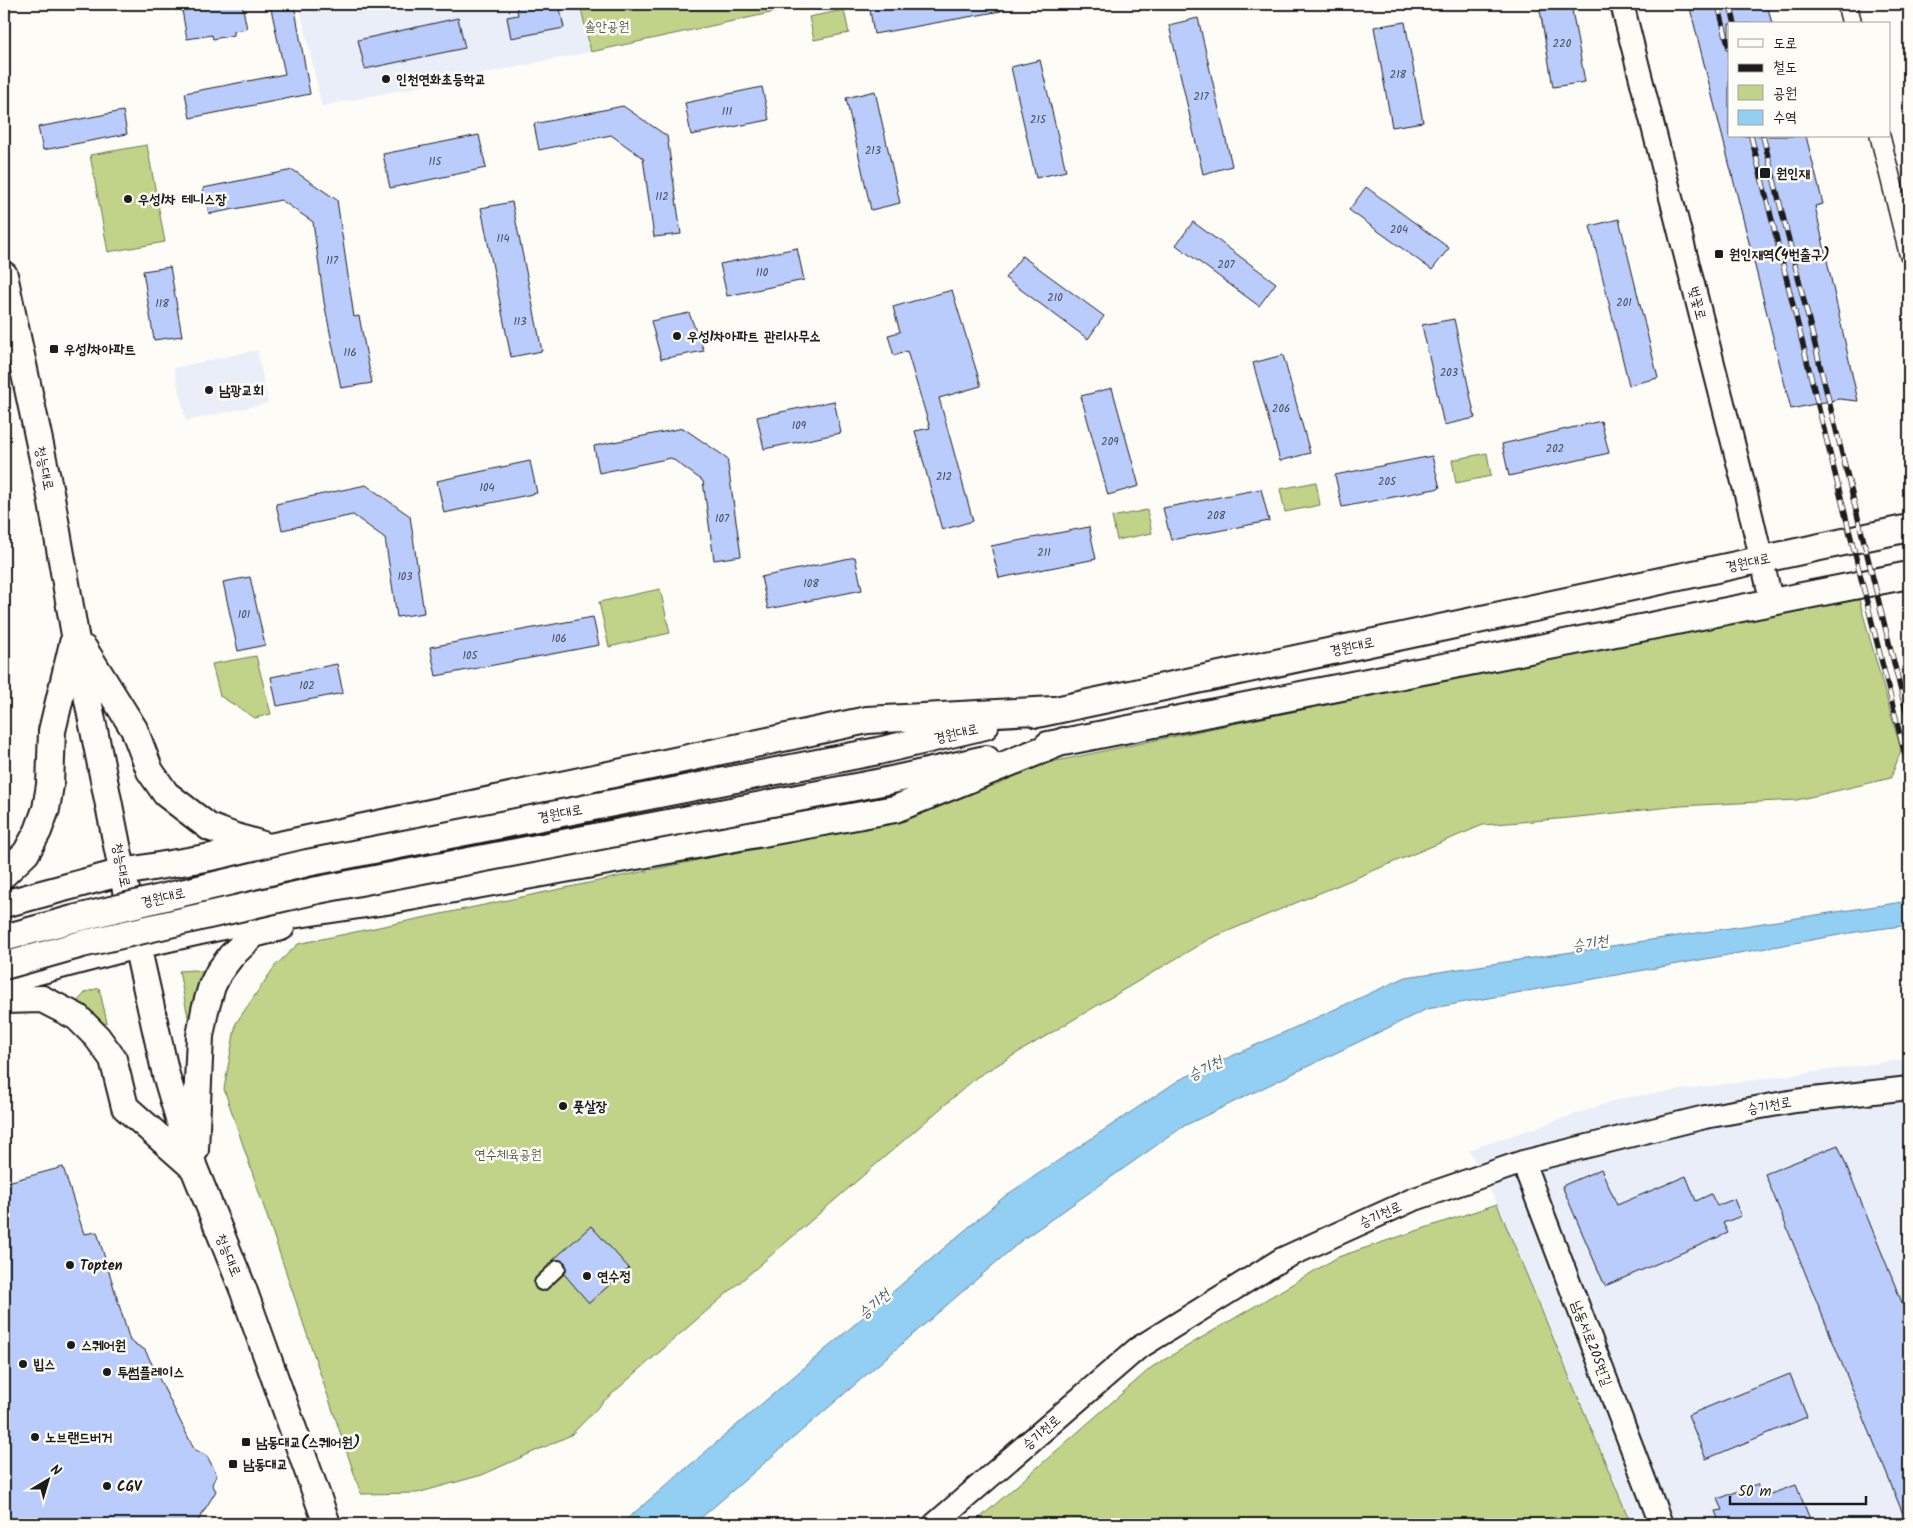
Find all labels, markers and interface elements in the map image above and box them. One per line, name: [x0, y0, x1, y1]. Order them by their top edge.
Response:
park label: 솔안공원: [584, 16, 630, 38]
legend: [1728, 22, 1890, 138]
text: 도로: [1773, 32, 1797, 56]
house number: 220: [1553, 35, 1572, 53]
text: 철도: [1773, 56, 1797, 80]
house number: 218: [1390, 66, 1407, 84]
place label: 인천연화초등학교: [396, 69, 486, 91]
marker: 인천연화초등학교: [380, 73, 392, 85]
text: 공원: [1773, 82, 1797, 106]
house number: 217: [1194, 88, 1209, 106]
house number: 111: [722, 103, 732, 121]
text: 수역: [1773, 106, 1797, 130]
house number: 215: [1030, 111, 1047, 129]
house number: 213: [865, 142, 881, 160]
house number: 115: [429, 153, 442, 171]
place label: 원인재: [1776, 163, 1811, 185]
marker: 원인재: [1758, 166, 1772, 180]
house number: 112: [655, 188, 669, 206]
place label: 우성1차 테니스장: [138, 189, 227, 211]
marker: 우성1차 테니스장: [122, 193, 134, 205]
house number: 204: [1390, 221, 1408, 239]
house number: 114: [497, 230, 509, 248]
place label: 원인재역(4번출구): [1729, 244, 1830, 266]
marker: 원인재역(4번출구): [1713, 248, 1725, 260]
house number: 117: [326, 252, 339, 270]
house number: 207: [1218, 256, 1235, 274]
house number: 110: [756, 264, 769, 282]
street label: 벚꽃로: [1682, 284, 1712, 322]
house number: 210: [1047, 289, 1063, 307]
house number: 201: [1616, 294, 1632, 312]
house number: 118: [155, 295, 169, 313]
house number: 113: [513, 313, 527, 331]
place label: 우성1차아파트 관리사무소: [687, 326, 821, 348]
marker: 우성1차아파트 관리사무소: [671, 330, 683, 342]
place label: 우성1차아파트: [64, 339, 136, 361]
marker: 우성1차아파트: [48, 343, 60, 355]
house number: 116: [343, 344, 357, 362]
house number: 203: [1440, 364, 1458, 382]
place label: 남광교회: [219, 380, 264, 402]
marker: 남광교회: [203, 384, 215, 396]
house number: 206: [1272, 400, 1290, 418]
house number: 109: [792, 417, 807, 435]
house number: 209: [1101, 433, 1119, 451]
house number: 202: [1546, 440, 1564, 458]
street label: 청능대로: [29, 444, 59, 493]
house number: 212: [936, 468, 952, 486]
house number: 205: [1378, 473, 1397, 491]
house number: 104: [479, 479, 495, 497]
house number: 208: [1207, 507, 1226, 525]
house number: 107: [715, 510, 730, 528]
house number: 211: [1037, 544, 1051, 562]
street label: 경원대로: [1724, 548, 1773, 578]
house number: 103: [397, 568, 413, 586]
house number: 108: [803, 575, 819, 593]
house number: 101: [238, 606, 250, 624]
house number: 106: [551, 630, 567, 648]
street label: 경원대로: [1328, 632, 1377, 662]
house number: 105: [463, 647, 479, 665]
house number: 102: [299, 677, 315, 695]
street label: 경원대로: [932, 718, 981, 750]
street label: 경원대로: [536, 799, 584, 829]
street label: 청능대로: [106, 841, 136, 889]
street label: 경원대로: [139, 882, 188, 914]
water label: 승기천: [1570, 929, 1612, 959]
water label: 승기천: [1184, 1049, 1229, 1088]
street label: 승기천로: [1745, 1091, 1793, 1121]
place label: 풋살장: [573, 1096, 608, 1118]
marker: 풋살장: [557, 1100, 569, 1112]
park label: 연수체육공원: [474, 1144, 542, 1166]
street label: 승기천로: [1355, 1196, 1405, 1234]
street label: 청능대로: [209, 1230, 247, 1280]
place label: Topten: [80, 1255, 123, 1277]
marker: Topten: [64, 1259, 76, 1271]
place label: 연수정: [597, 1266, 631, 1288]
marker: 연수정: [581, 1270, 593, 1282]
water label: 승기천: [853, 1283, 898, 1326]
street label: 남동서로205번길: [1565, 1297, 1618, 1390]
place label: 스퀘어원: [81, 1335, 126, 1357]
marker: 스퀘어원: [65, 1339, 77, 1351]
place label: 빕스: [33, 1354, 56, 1376]
marker: 빕스: [17, 1358, 29, 1370]
place label: 투썸플레이스: [117, 1362, 185, 1384]
marker: 투썸플레이스: [101, 1366, 113, 1378]
street label: 승기천로: [1017, 1410, 1066, 1456]
place label: 노브랜드버거: [45, 1427, 113, 1449]
marker: 노브랜드버거: [29, 1431, 41, 1443]
place label: 남동대교(스퀘어원): [256, 1432, 360, 1454]
marker: 남동대교(스퀘어원): [240, 1436, 252, 1448]
place label: 남동대교: [243, 1454, 288, 1476]
north arrow: [22, 1456, 72, 1506]
marker: 남동대교: [227, 1458, 239, 1470]
text: N: [45, 1459, 66, 1482]
scale bar: [1730, 1473, 1867, 1505]
place label: CGV: [117, 1476, 143, 1498]
marker: CGV: [101, 1480, 113, 1492]
text: 50 m: [1738, 1480, 1772, 1504]

